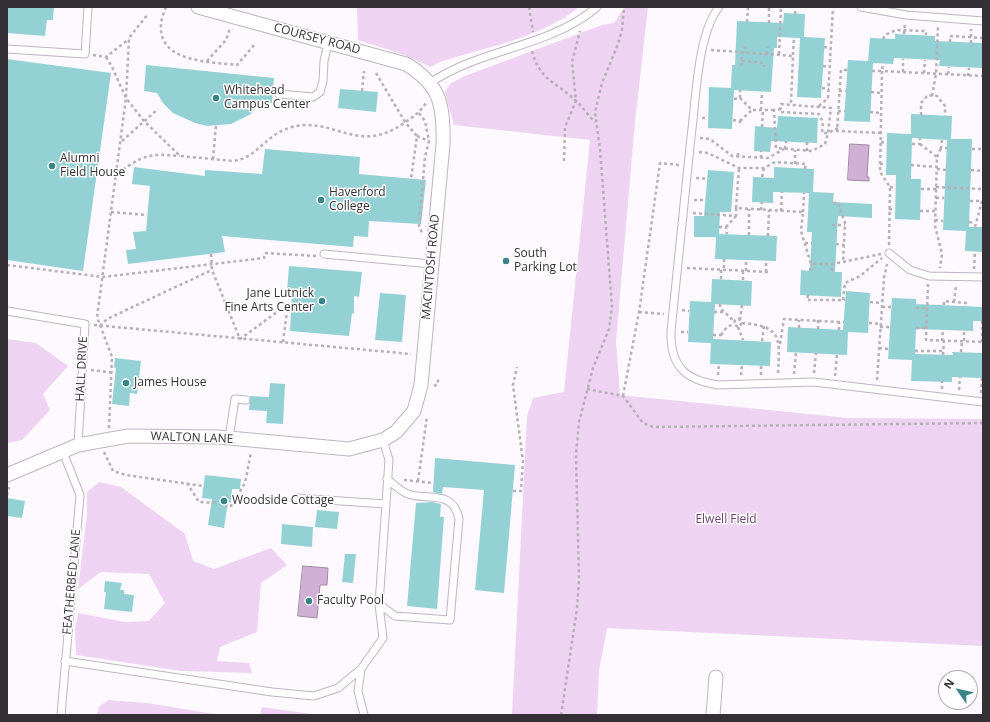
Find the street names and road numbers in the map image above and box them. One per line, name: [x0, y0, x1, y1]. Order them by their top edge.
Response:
street label: COURSEY ROAD: [272, 21, 362, 57]
street label: MACINTOSH ROAD: [419, 214, 443, 320]
street label: HALL DRIVE: [73, 336, 91, 402]
street label: WALTON LANE: [150, 429, 234, 447]
street label: FEATHERBED LANE: [60, 529, 84, 635]

